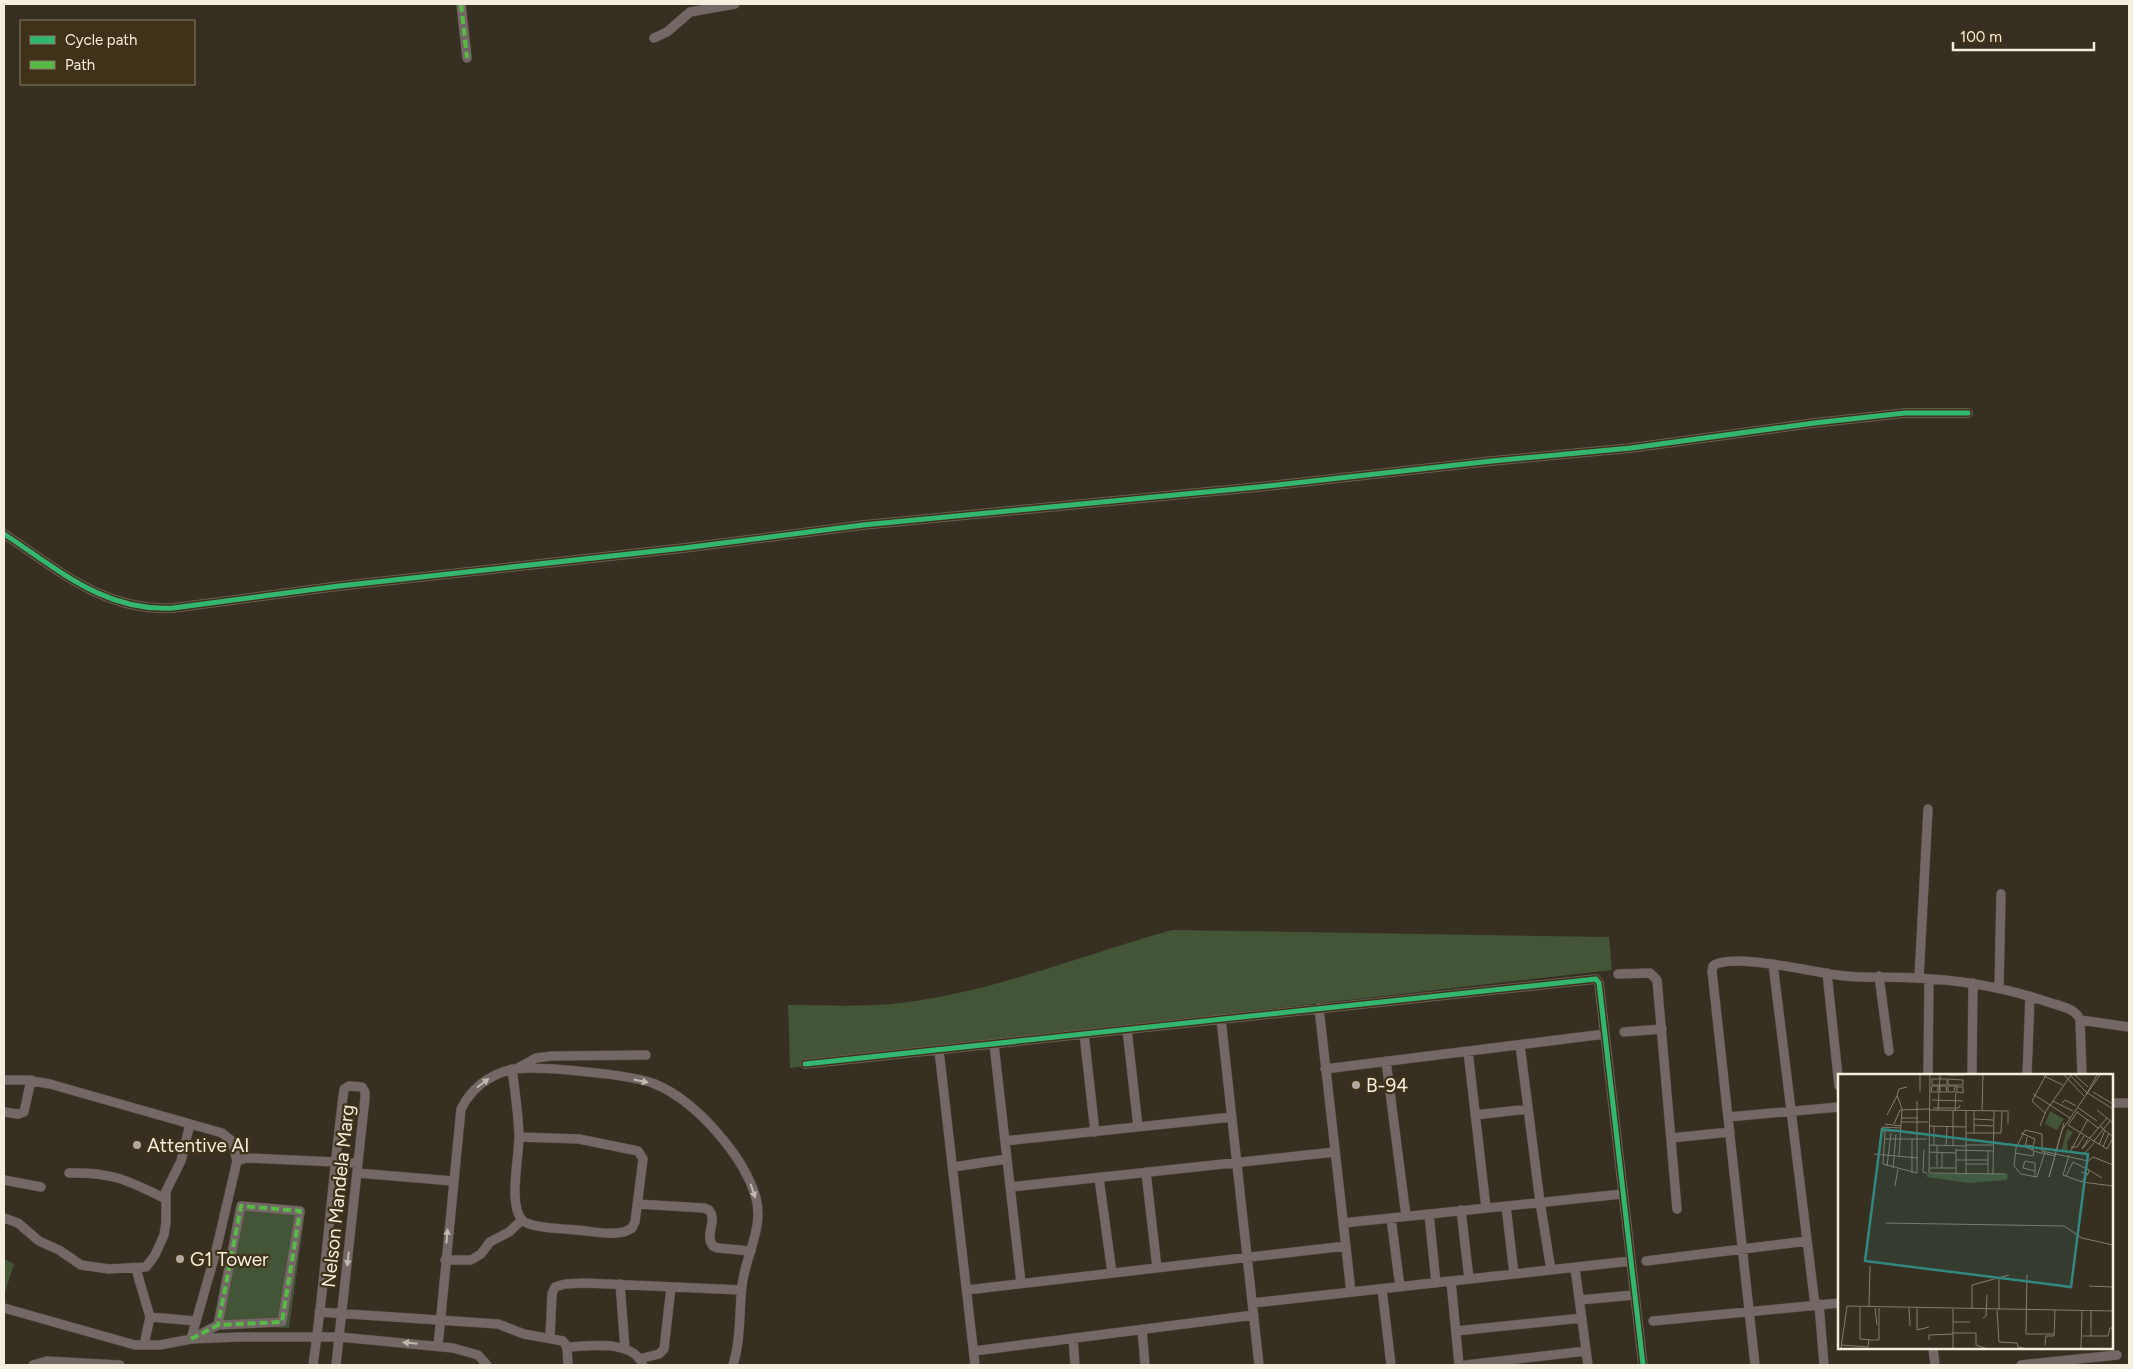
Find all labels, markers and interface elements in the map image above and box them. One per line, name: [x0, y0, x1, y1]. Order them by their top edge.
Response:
legend: [20, 20, 195, 85]
scale bar: [1953, 20, 2094, 52]
text: 100 m: [1960, 28, 2002, 46]
text: Cycle path: [65, 31, 137, 49]
text: Path: [65, 56, 95, 74]
place label: B-94: [1366, 1074, 1408, 1097]
inset map: [1838, 1074, 2113, 1349]
one-way arrow: [476, 1077, 489, 1088]
one-way arrow: [633, 1077, 649, 1085]
marker: B-94: [1350, 1079, 1362, 1091]
street label: Nelson Mandela Marg: [317, 1103, 359, 1289]
place label: Attentive AI: [147, 1134, 249, 1157]
marker: Attentive AI: [131, 1139, 143, 1151]
one-way arrow: [750, 1183, 757, 1198]
one-way arrow: [443, 1227, 451, 1243]
place label: G1 Tower: [190, 1248, 269, 1271]
one-way arrow: [344, 1251, 352, 1267]
marker: G1 Tower: [174, 1253, 186, 1265]
one-way arrow: [401, 1339, 417, 1347]

